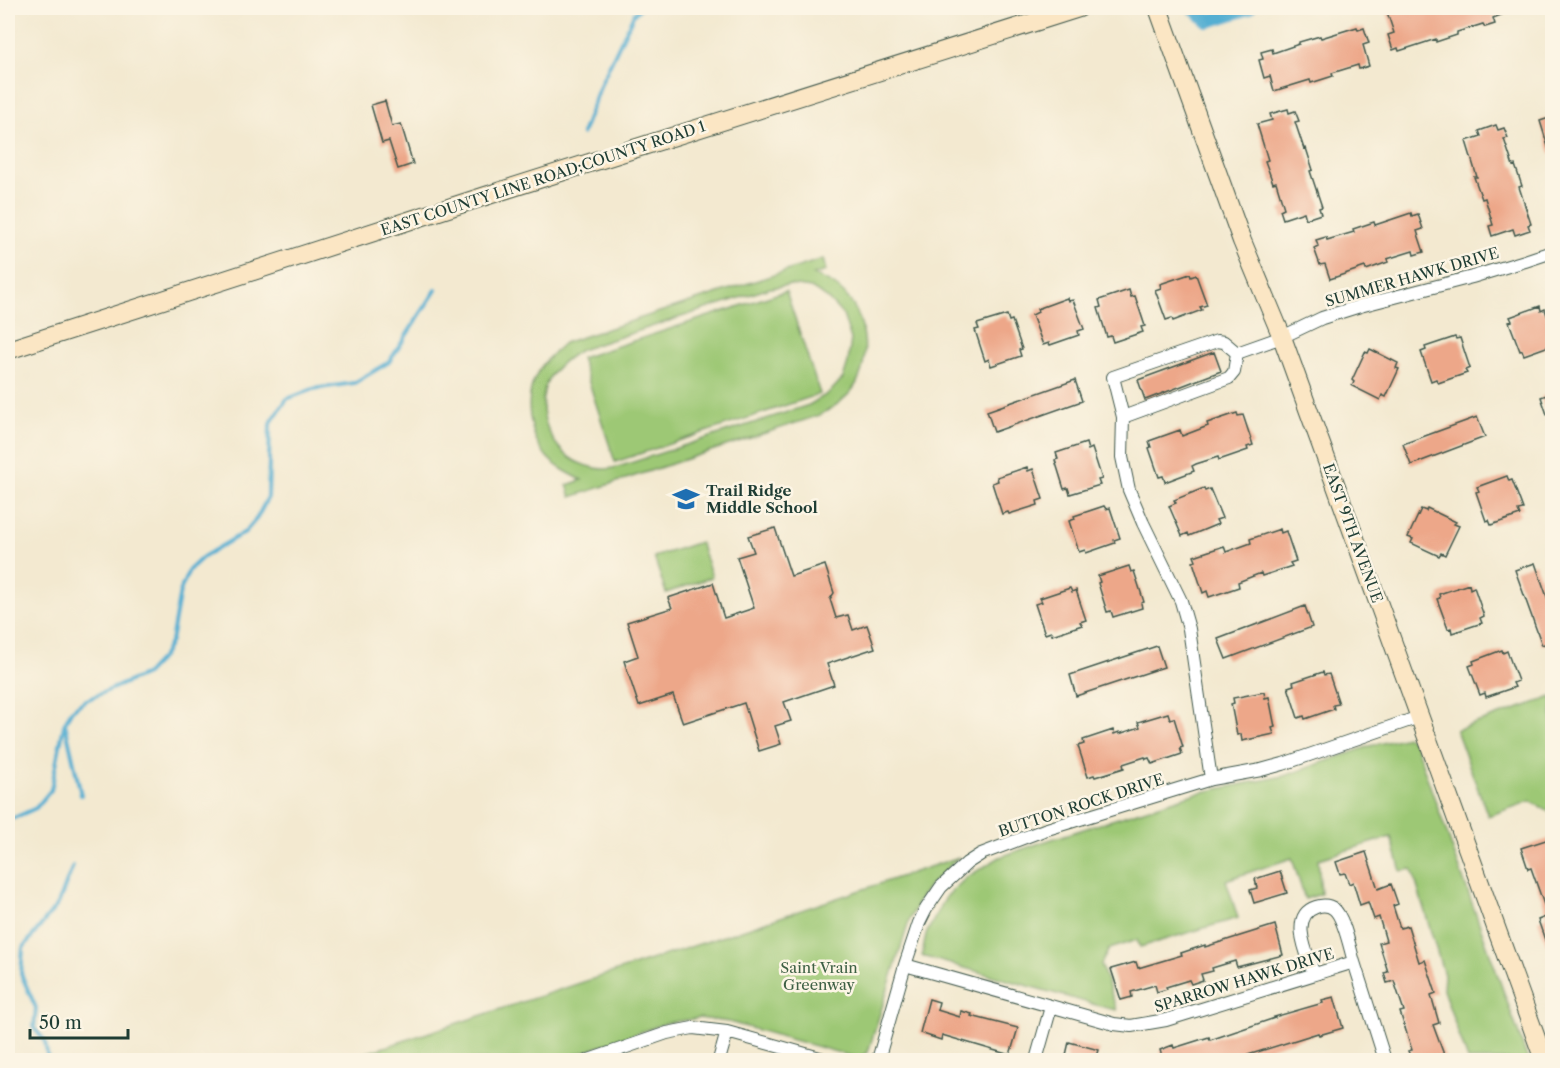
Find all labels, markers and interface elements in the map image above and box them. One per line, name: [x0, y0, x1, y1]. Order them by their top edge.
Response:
street label: EAST COUNTY LINE ROAD;COUNTY ROAD 1: [378, 116, 709, 240]
street label: SUMMER HAWK DRIVE: [1323, 243, 1501, 311]
street label: EAST 9TH AVENUE: [1319, 461, 1387, 605]
place label: Trail Ridge Middle School: [706, 481, 818, 517]
school or university icon: Trail Ridge Middle School: [671, 484, 701, 514]
street label: BUTTON ROCK DRIVE: [996, 769, 1166, 841]
street label: SPARROW HAWK DRIVE: [1152, 944, 1336, 1016]
park label: Saint Vrain Greenway: [780, 958, 858, 994]
scale bar: [30, 1002, 128, 1040]
text: 50 m: [39, 1012, 82, 1034]

